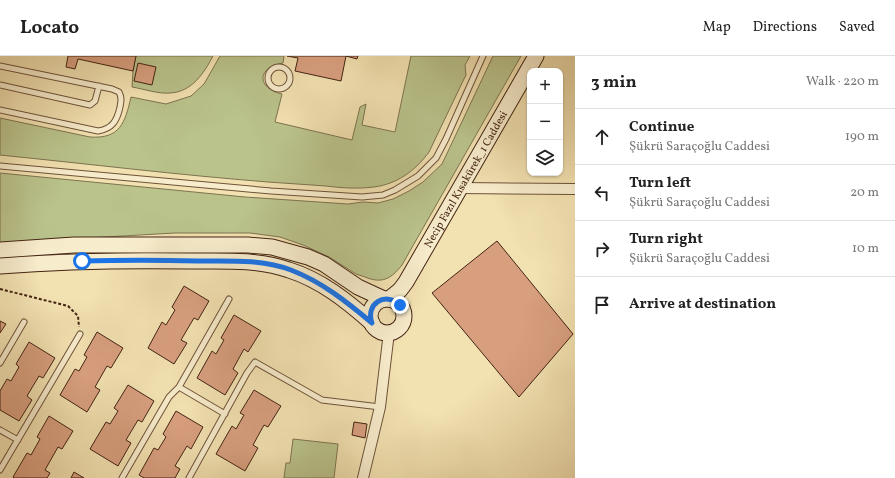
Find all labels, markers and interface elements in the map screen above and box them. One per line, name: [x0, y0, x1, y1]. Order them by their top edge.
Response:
text: Locato: [20, 15, 79, 41]
text: Map: [703, 18, 731, 37]
text: Directions: [753, 18, 817, 37]
text: Saved: [839, 18, 875, 37]
map controls: [527, 68, 563, 176]
button: +: [527, 68, 563, 104]
text: 3 min: [591, 71, 637, 94]
text: Walk · 220 m: [806, 73, 879, 91]
button: −: [527, 104, 563, 140]
street label: Necip Fazıl Kısakürek_1 Caddesi: [421, 109, 512, 251]
text: Continue: [629, 117, 694, 138]
icon: ahead: [591, 126, 613, 148]
text: 190 m: [845, 128, 879, 146]
text: Şükrü Saraçoğlu Caddesi: [629, 138, 770, 156]
button: layers: [527, 140, 563, 176]
text: Turn left: [629, 173, 691, 194]
icon: left: [591, 182, 613, 204]
text: 20 m: [850, 184, 879, 202]
text: Şükrü Saraçoğlu Caddesi: [629, 194, 770, 212]
text: Turn right: [629, 229, 703, 250]
icon: right: [591, 238, 613, 260]
text: 10 m: [852, 240, 879, 258]
text: Şükrü Saraçoğlu Caddesi: [629, 250, 770, 268]
route start: [73, 252, 91, 270]
icon: arrive: [591, 294, 613, 316]
text: Arrive at destination: [629, 294, 776, 315]
route end: [391, 296, 409, 314]

